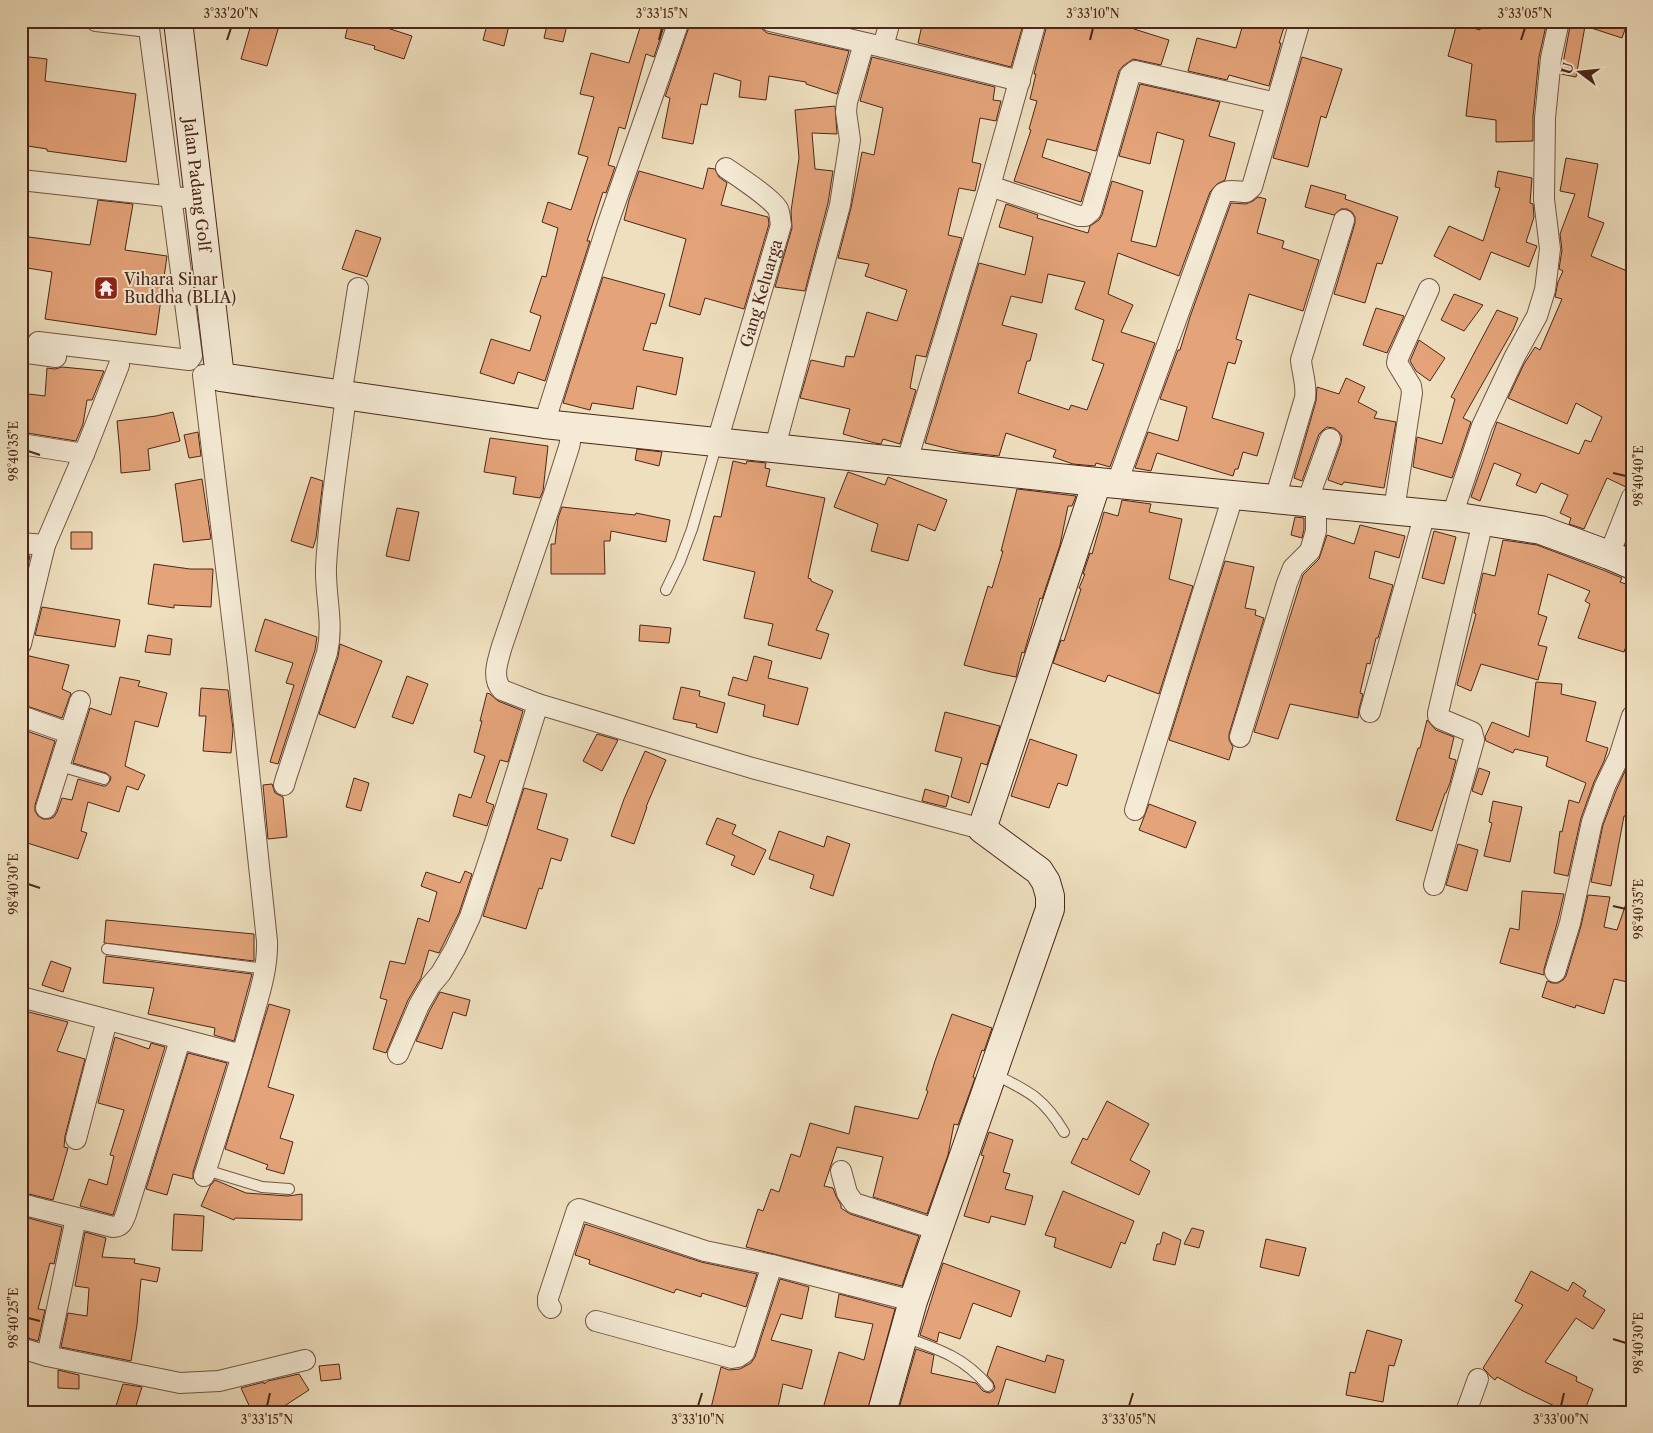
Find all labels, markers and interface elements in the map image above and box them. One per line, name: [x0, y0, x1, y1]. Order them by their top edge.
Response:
text: 3°33'20"N: [203, 6, 259, 21]
text: 3°33'15"N: [636, 6, 688, 21]
text: 3°33'10"N: [1066, 6, 1120, 21]
text: 3°33'05"N: [1498, 6, 1553, 21]
north arrow: [1556, 48, 1606, 98]
text: U: [1557, 60, 1578, 76]
street label: Jalan Padang Golf: [179, 114, 215, 255]
street label: Gang Keluarga: [735, 236, 786, 350]
place label: Vihara Sinar Buddha (BLIA): [123, 269, 236, 307]
temple icon: Vihara Sinar Buddha (BLIA): [93, 275, 119, 301]
text: 98°40'35"E: [6, 421, 21, 481]
text: 98°40'40"E: [1631, 445, 1646, 507]
text: 98°40'30"E: [6, 853, 21, 915]
text: 98°40'35"E: [1631, 879, 1646, 939]
text: 98°40'25"E: [6, 1288, 21, 1348]
text: 98°40'30"E: [1631, 1312, 1646, 1374]
text: 3°33'15"N: [241, 1412, 293, 1427]
text: 3°33'10"N: [671, 1412, 725, 1427]
text: 3°33'05"N: [1102, 1412, 1157, 1427]
text: 3°33'00"N: [1533, 1412, 1589, 1427]

